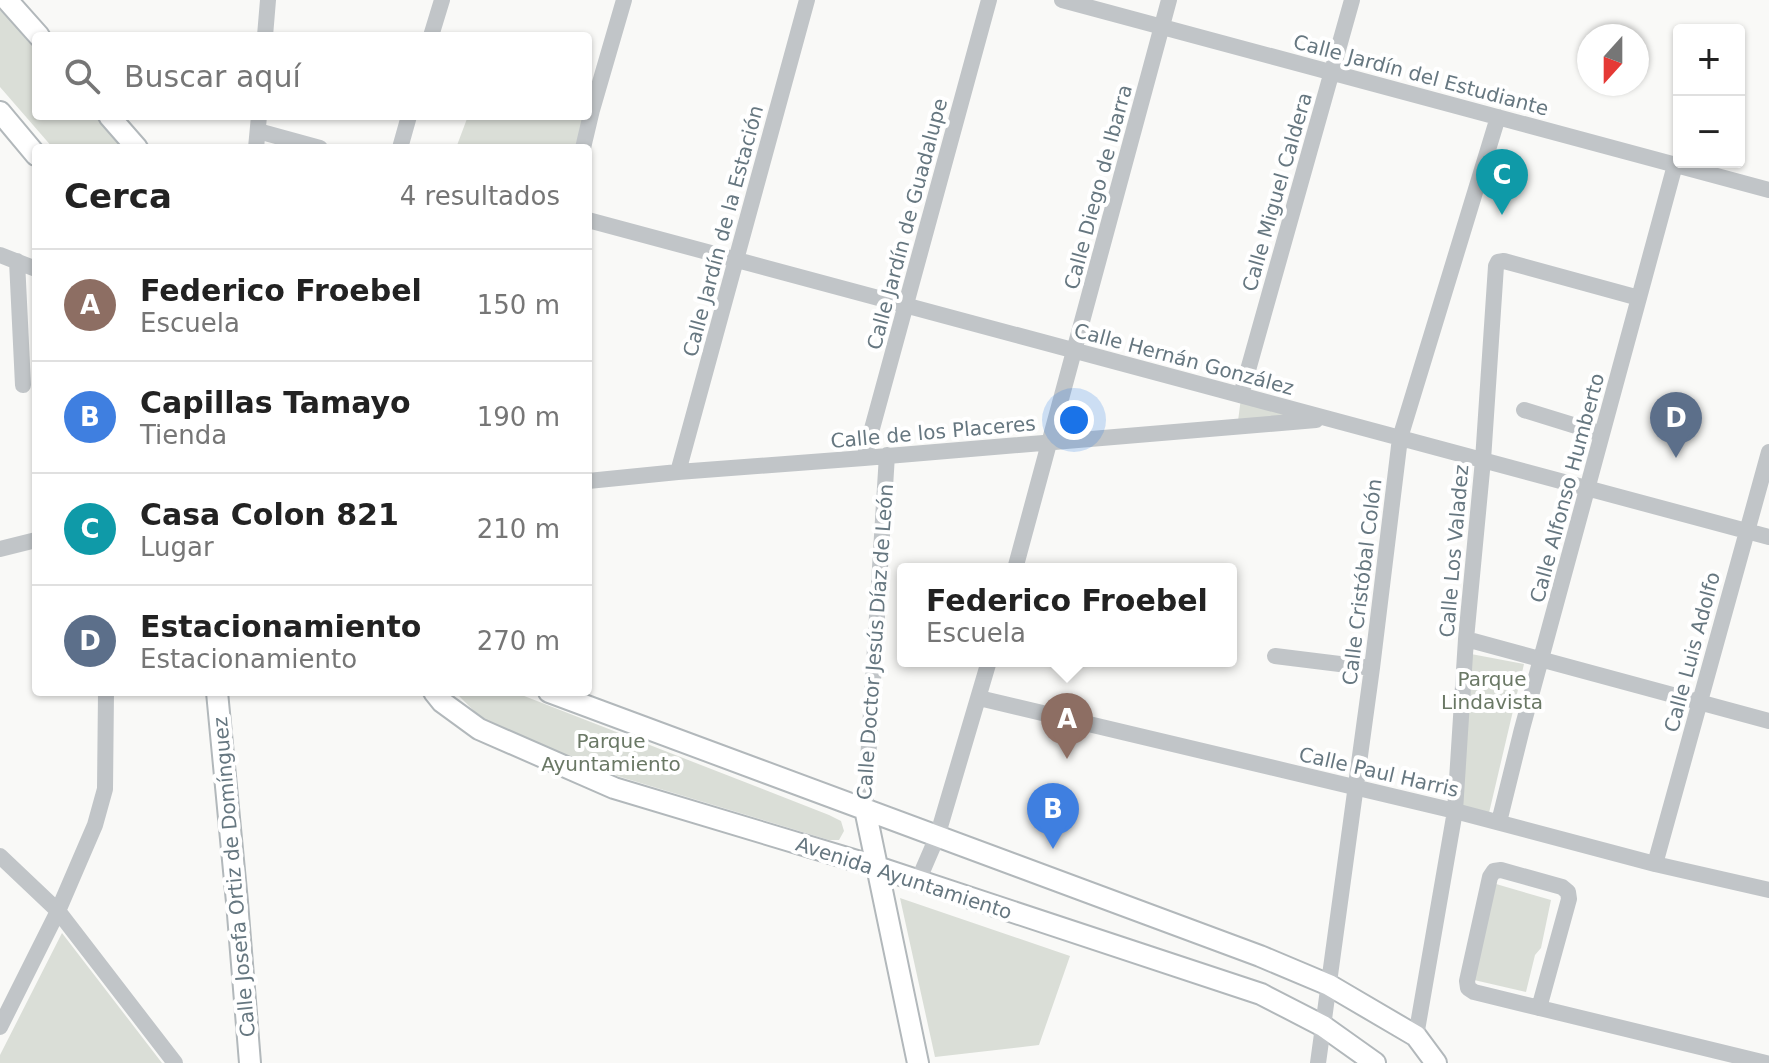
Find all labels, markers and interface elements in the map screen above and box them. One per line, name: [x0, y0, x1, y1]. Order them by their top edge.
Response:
north arrow: [1577, 24, 1649, 96]
map controls: [1673, 24, 1745, 168]
button: +: [1673, 24, 1745, 96]
street label: Calle Jardín del Estudiante: [1291, 29, 1551, 121]
search box: [32, 32, 592, 120]
icon: search: [60, 54, 104, 98]
text: Buscar aquí: [124, 59, 301, 94]
street label: Calle Diego de Ibarra: [1059, 82, 1137, 292]
street label: Calle Miguel Caldera: [1237, 90, 1317, 294]
street label: Calle Jardín de Guadalupe: [862, 96, 952, 352]
button: −: [1673, 96, 1745, 168]
street label: Calle Jardín de la Estación: [678, 103, 768, 359]
pin: C: [1476, 149, 1528, 215]
text: Cerca: [64, 176, 172, 216]
text: 4 resultados: [400, 181, 560, 211]
text: Federico Froebel: [140, 273, 422, 308]
text: A: [80, 290, 100, 320]
text: 150 m: [477, 290, 560, 320]
text: Escuela: [140, 308, 240, 338]
street label: Calle Hernán González: [1071, 318, 1297, 400]
street label: Calle Alfonso Humberto: [1525, 371, 1609, 605]
text: Capillas Tamayo: [140, 385, 411, 420]
pin: D: [1650, 392, 1702, 458]
your location: [1054, 400, 1094, 440]
text: B: [80, 402, 100, 432]
text: 190 m: [477, 402, 560, 432]
street label: Calle de los Placeres: [830, 411, 1036, 453]
text: Tienda: [140, 420, 227, 450]
street label: Calle Los Valadez: [1434, 464, 1474, 638]
street label: Calle Cristóbal Colón: [1337, 477, 1387, 687]
street label: Calle Doctor Jesús Díaz de León: [852, 483, 898, 801]
text: Casa Colon 821: [140, 497, 399, 532]
text: C: [80, 514, 100, 544]
text: 210 m: [477, 514, 560, 544]
text: Lugar: [140, 532, 214, 562]
popup: [897, 563, 1237, 667]
street label: Calle Luis Adolfo: [1659, 569, 1725, 735]
text: Federico Froebel: [926, 583, 1208, 618]
text: Estacionamiento: [140, 609, 421, 644]
text: Escuela: [926, 618, 1026, 648]
text: D: [79, 626, 101, 656]
text: 270 m: [477, 626, 560, 656]
text: Estacionamiento: [140, 644, 357, 674]
park label: Parque Lindavista: [1441, 667, 1543, 714]
pin: A: [1041, 693, 1093, 759]
street label: Calle Josefa Ortiz de Domínguez: [208, 716, 260, 1038]
park label: Parque Ayuntamiento: [541, 729, 681, 776]
street label: Calle Paul Harris: [1297, 742, 1461, 802]
pin: B: [1027, 783, 1079, 849]
street label: Avenida Ayuntamiento: [793, 832, 1015, 924]

